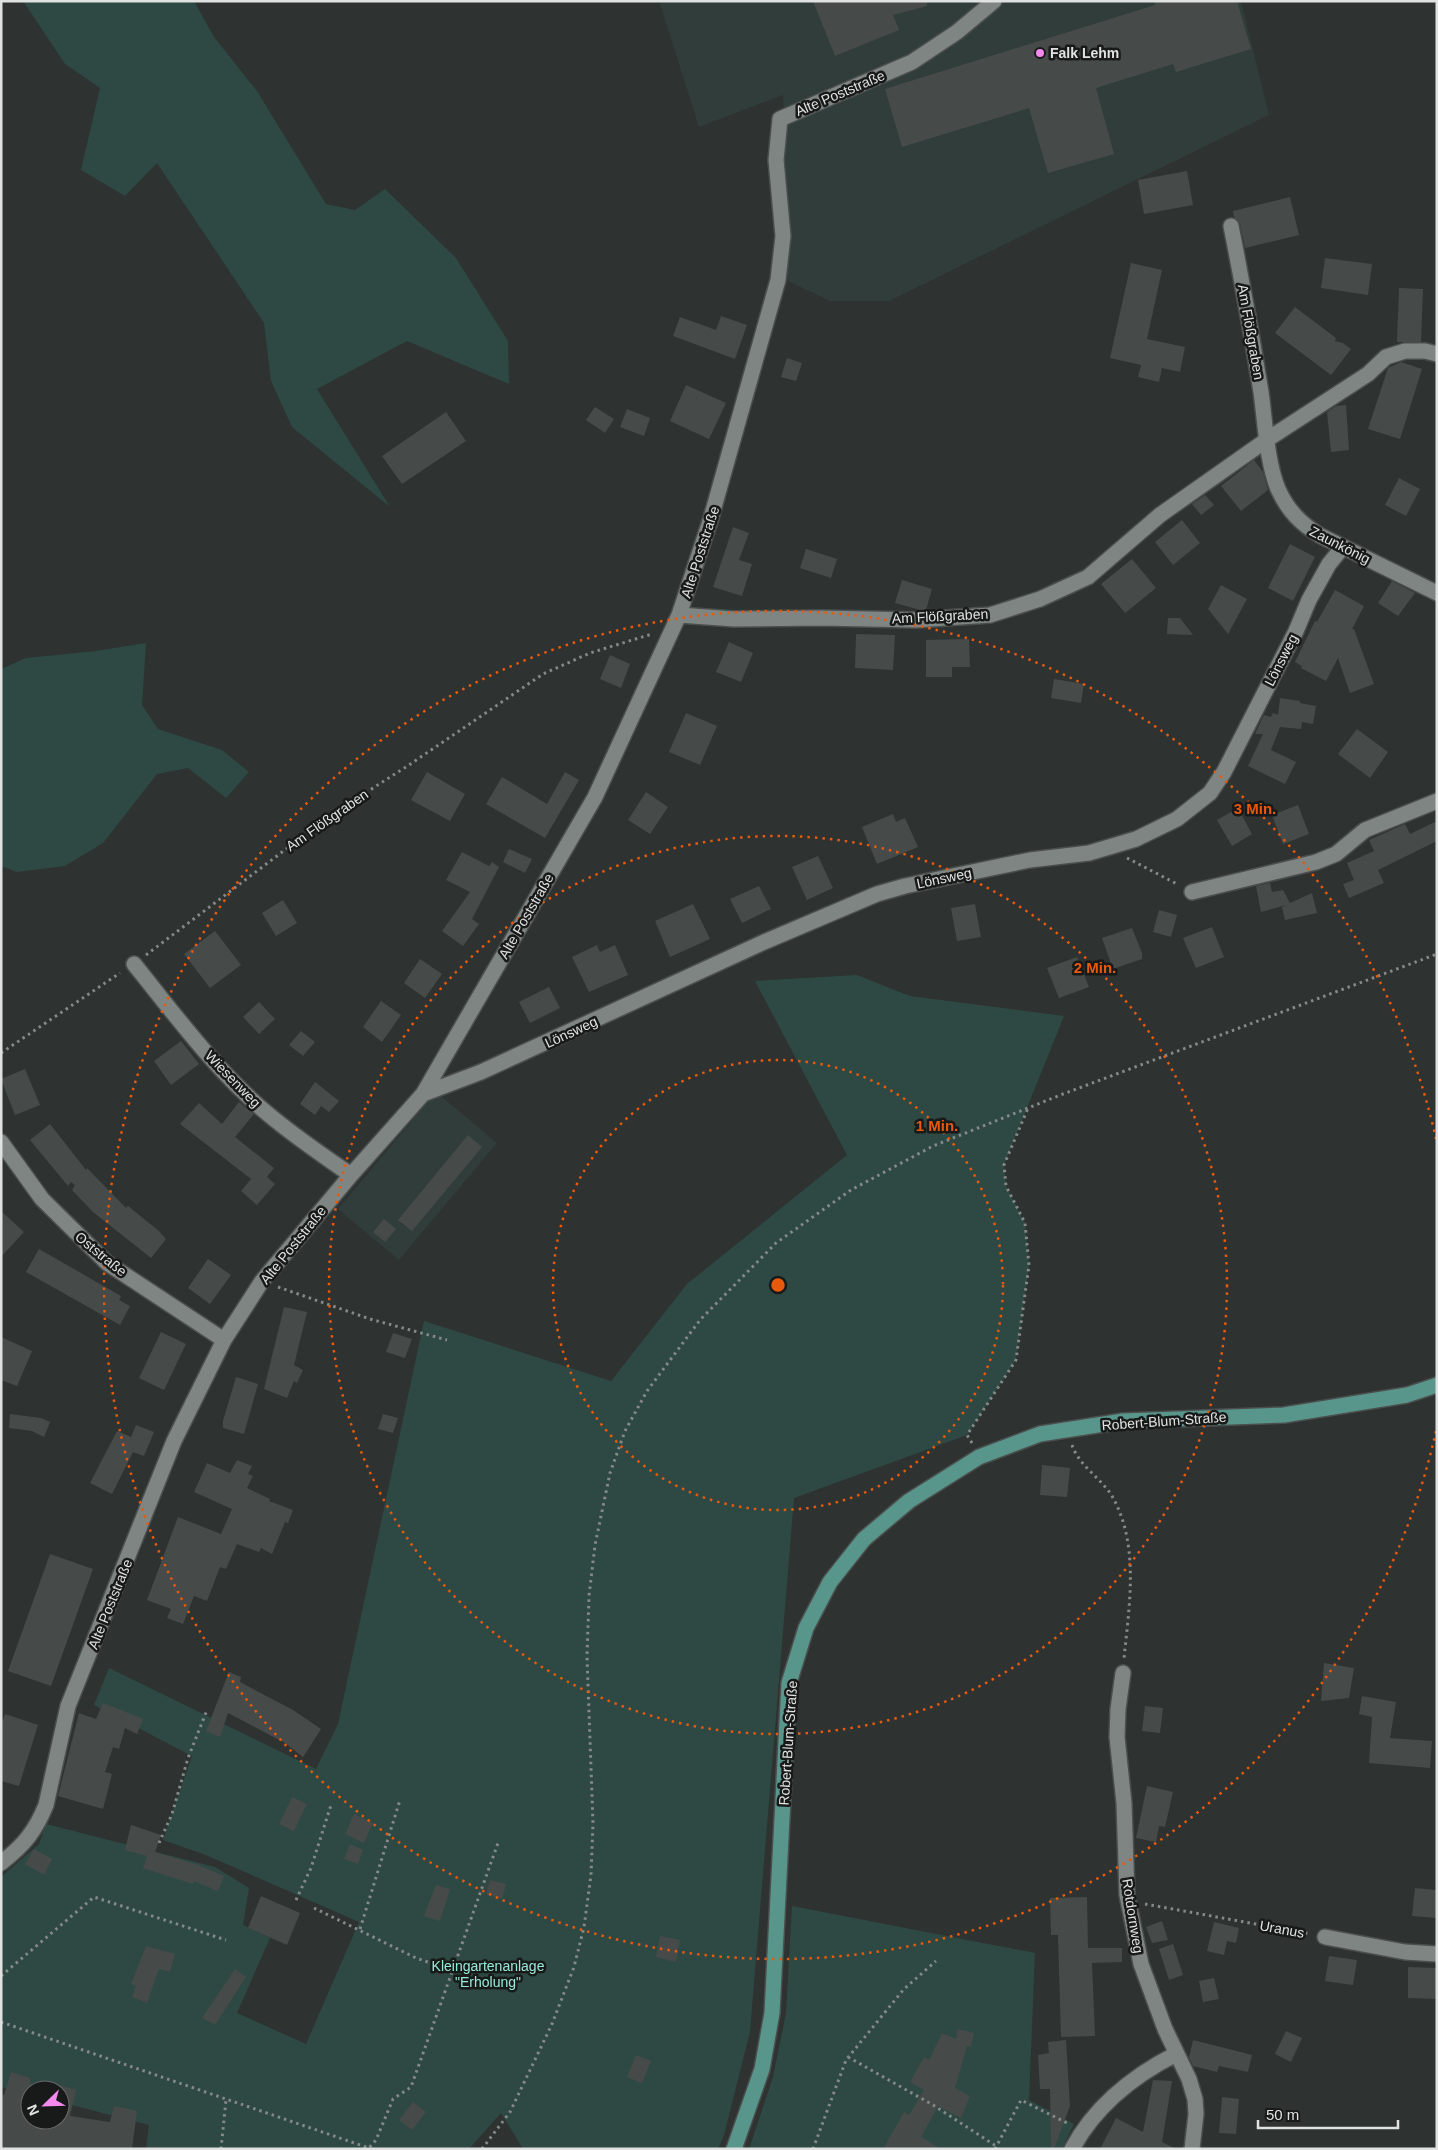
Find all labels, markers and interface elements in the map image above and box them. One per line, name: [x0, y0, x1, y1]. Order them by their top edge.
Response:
place label: Falk Lehm: [1050, 45, 1119, 61]
marker: Falk Lehm: [1034, 47, 1046, 59]
street label: Alte Poststraße: [793, 67, 887, 119]
street label: Am Flößgraben: [1235, 283, 1267, 381]
street label: Alte Poststraße: [678, 504, 722, 600]
street label: Zaunkönig: [1307, 523, 1373, 567]
street label: Am Flößgraben: [891, 605, 989, 627]
street label: Lönsweg: [1261, 631, 1301, 689]
street label: Am Flößgraben: [283, 786, 371, 854]
text: 3 Min.: [1234, 800, 1276, 817]
street label: Lönsweg: [915, 864, 973, 892]
street label: Alte Poststraße: [495, 870, 557, 961]
text: 2 Min.: [1074, 959, 1116, 976]
street label: Lönsweg: [542, 1013, 600, 1051]
street label: Wiesenweg: [202, 1047, 264, 1111]
text: 1 Min.: [916, 1117, 958, 1134]
street label: Alte Poststraße: [257, 1203, 329, 1287]
street label: Oststraße: [72, 1228, 130, 1280]
centre of rings: [769, 1276, 787, 1294]
street label: Robert-Blum-Straße: [1101, 1409, 1227, 1433]
street label: Alte Poststraße: [85, 1556, 135, 1651]
street label: Robert-Blum-Straße: [776, 1680, 800, 1806]
street label: Rotdornweg: [1119, 1877, 1147, 1955]
street label: Uranus: [1258, 1917, 1306, 1941]
park label: Kleingartenanlage "Erholung": [432, 1958, 545, 1990]
north arrow: [20, 2080, 70, 2130]
scale bar: [1258, 2098, 1398, 2130]
text: N: [24, 2102, 42, 2118]
text: 50 m: [1266, 2106, 1299, 2123]

